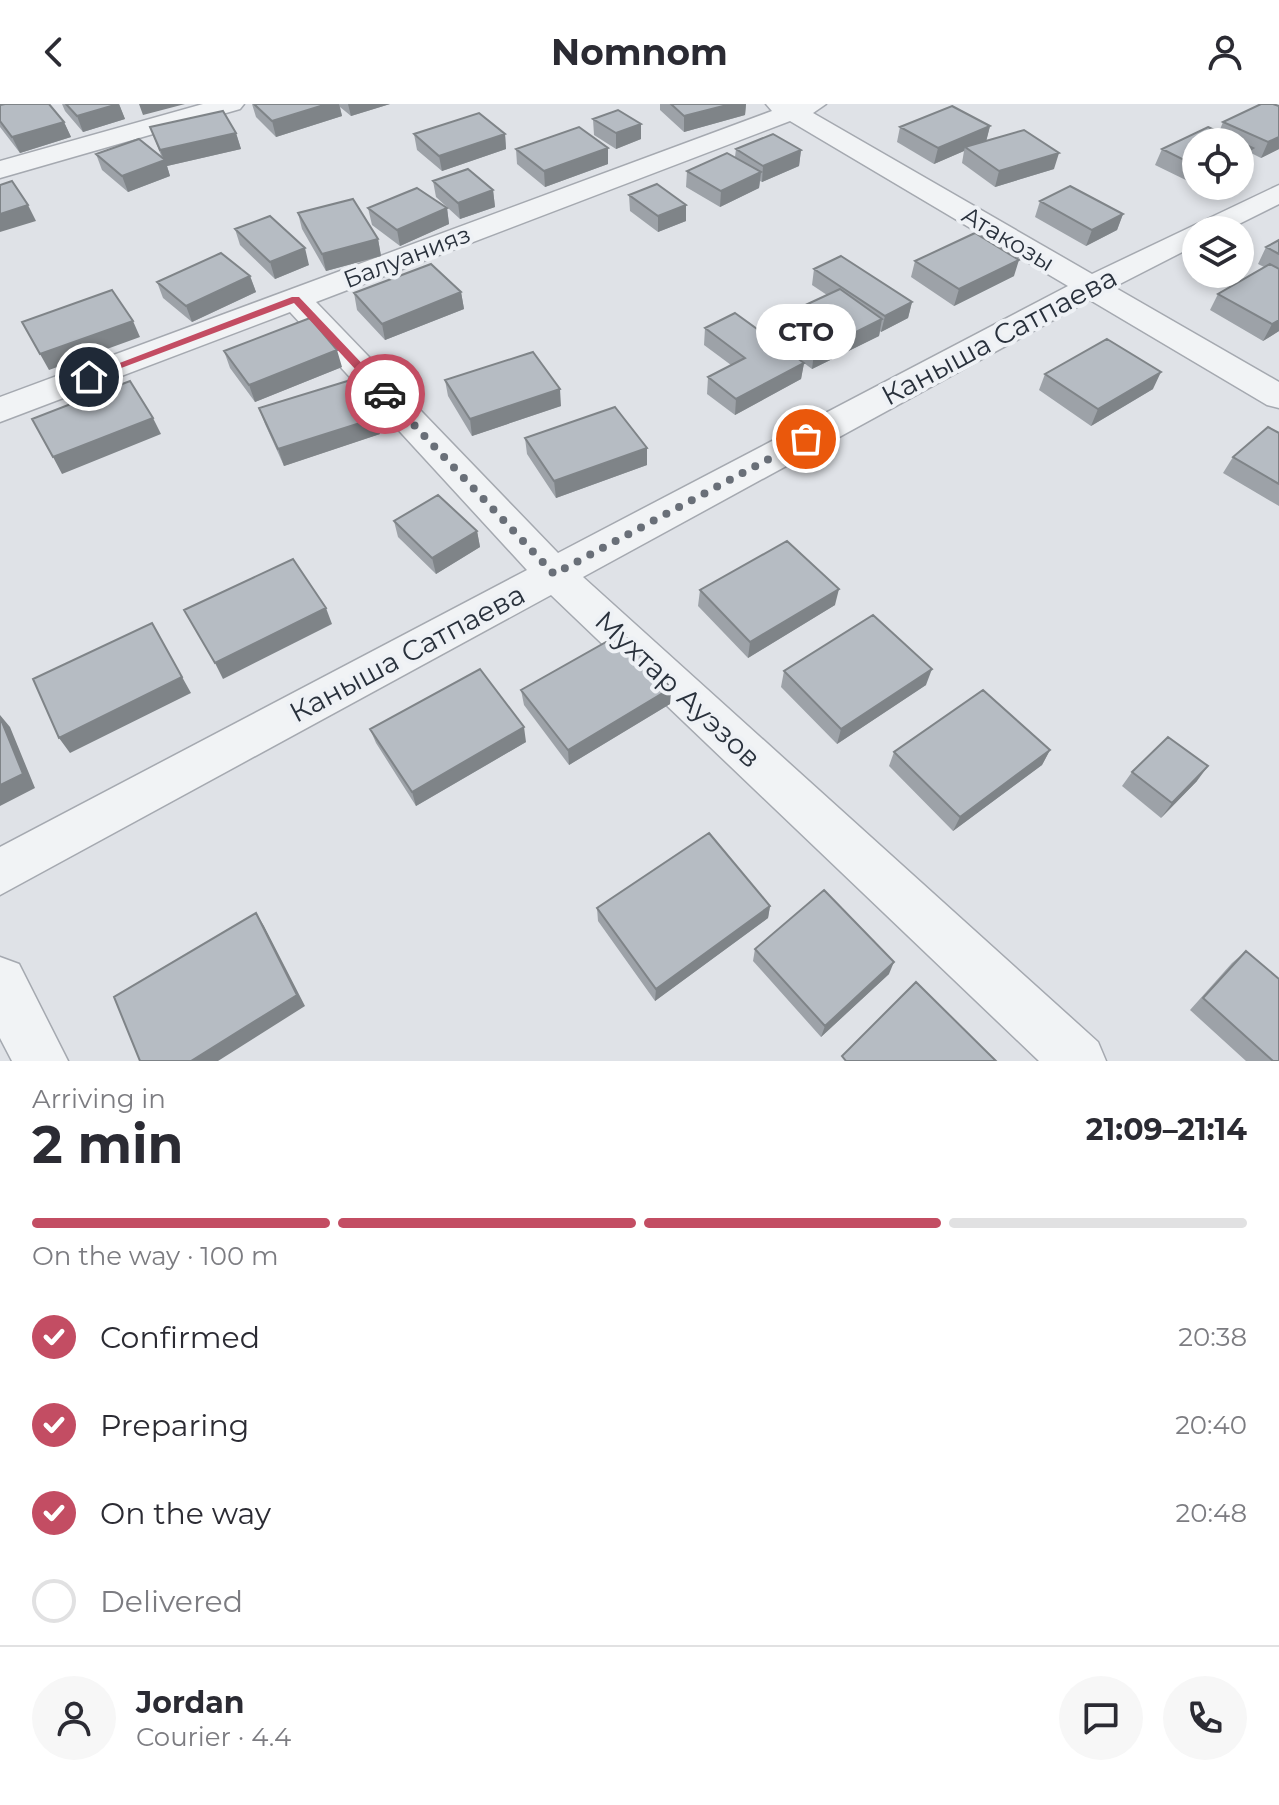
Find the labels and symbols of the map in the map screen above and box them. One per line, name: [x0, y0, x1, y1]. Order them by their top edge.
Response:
street label: Атакозы: [957, 200, 1060, 277]
street label: Балуанияз: [339, 219, 474, 294]
street label: Каныша Сатпаева: [876, 260, 1122, 412]
callout: CTO: [756, 303, 856, 359]
pin: [55, 343, 123, 411]
courier: [345, 354, 425, 434]
pin: [772, 405, 840, 473]
street label: Каныша Сатпаева: [284, 577, 530, 729]
street label: Мухтар Ауэзов: [588, 604, 768, 774]

